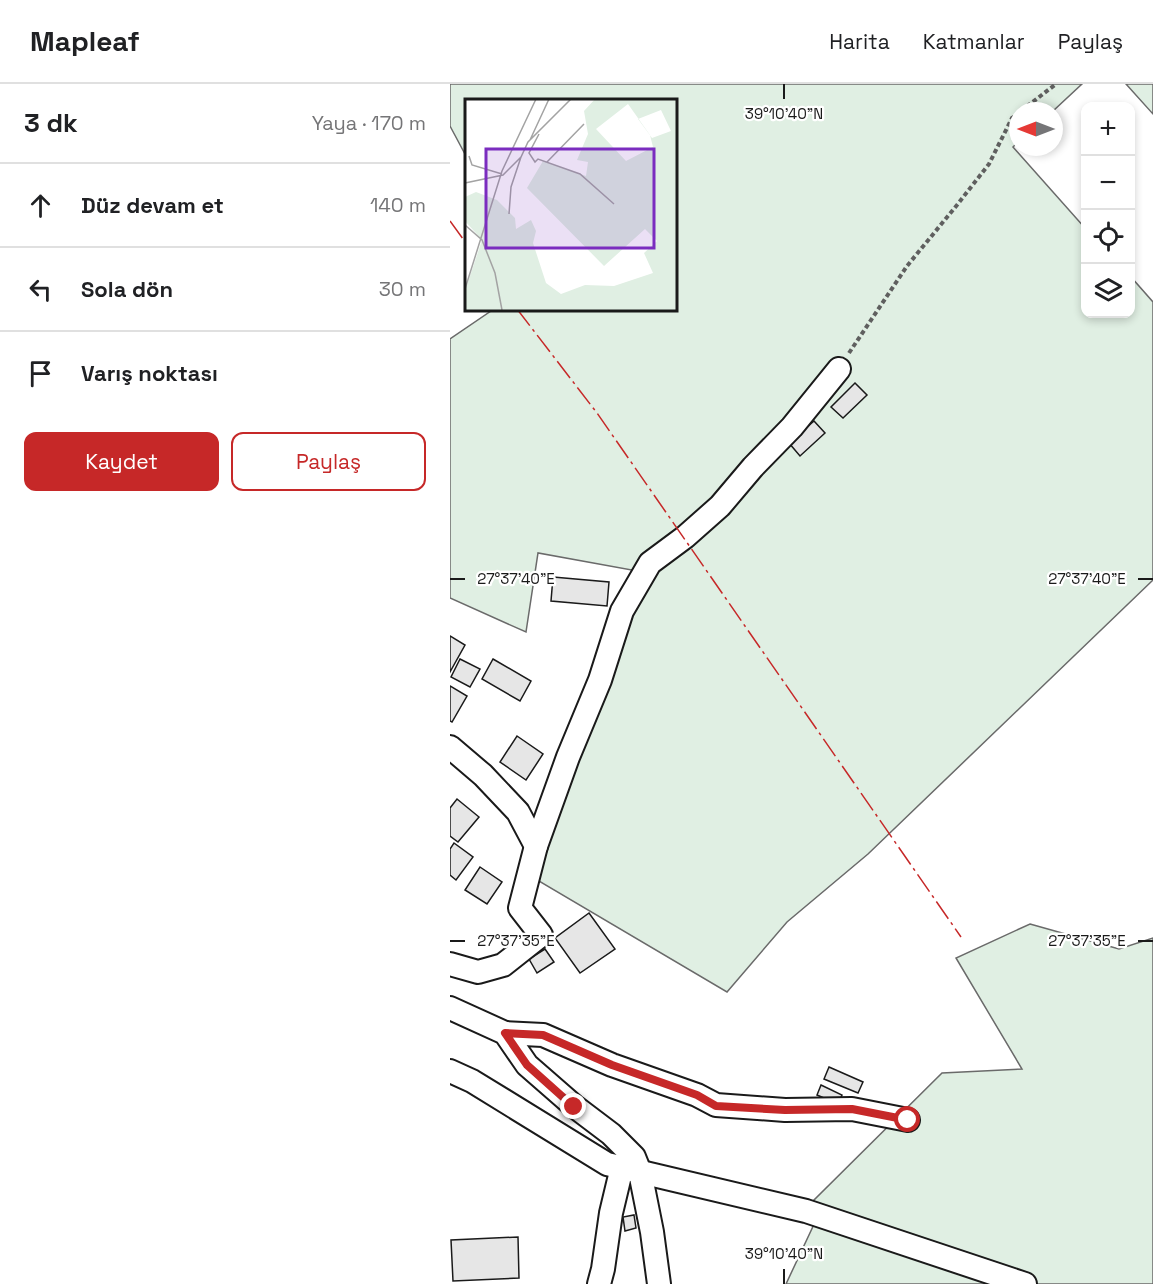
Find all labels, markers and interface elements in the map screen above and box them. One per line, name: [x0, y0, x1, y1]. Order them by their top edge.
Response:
text: Mapleaf: [30, 23, 140, 59]
text: Harita: [829, 28, 890, 55]
text: Katmanlar: [923, 28, 1025, 55]
text: Paylaş: [1058, 28, 1123, 55]
inset map: [465, 99, 676, 310]
north arrow: [1009, 102, 1063, 156]
map controls: [1081, 102, 1135, 318]
button: +: [1081, 102, 1135, 156]
text: 39°10'40"N: [745, 104, 823, 123]
text: 3 dk: [24, 106, 78, 140]
text: Yaya · 170 m: [312, 110, 426, 136]
button: −: [1081, 156, 1135, 210]
icon: ahead: [24, 189, 57, 222]
text: Düz devam et: [81, 191, 224, 219]
text: 140 m: [370, 192, 426, 218]
button: locate: [1081, 210, 1135, 264]
button: layers: [1081, 264, 1135, 318]
icon: left: [24, 273, 57, 306]
text: Sola dön: [81, 275, 173, 303]
text: 30 m: [379, 276, 426, 302]
icon: arrive: [24, 357, 57, 390]
text: Varış noktası: [81, 359, 218, 387]
button: Kaydet: [24, 432, 219, 491]
button: Paylaş: [231, 432, 426, 491]
text: 27°37'40"E: [477, 569, 555, 588]
text: 27°37'40"E: [1048, 569, 1126, 588]
text: 27°37'35"E: [477, 931, 555, 950]
text: 27°37'35"E: [1048, 931, 1126, 950]
route end: [560, 1093, 586, 1119]
route start: [894, 1106, 920, 1132]
text: 39°10'40"N: [745, 1244, 823, 1263]

